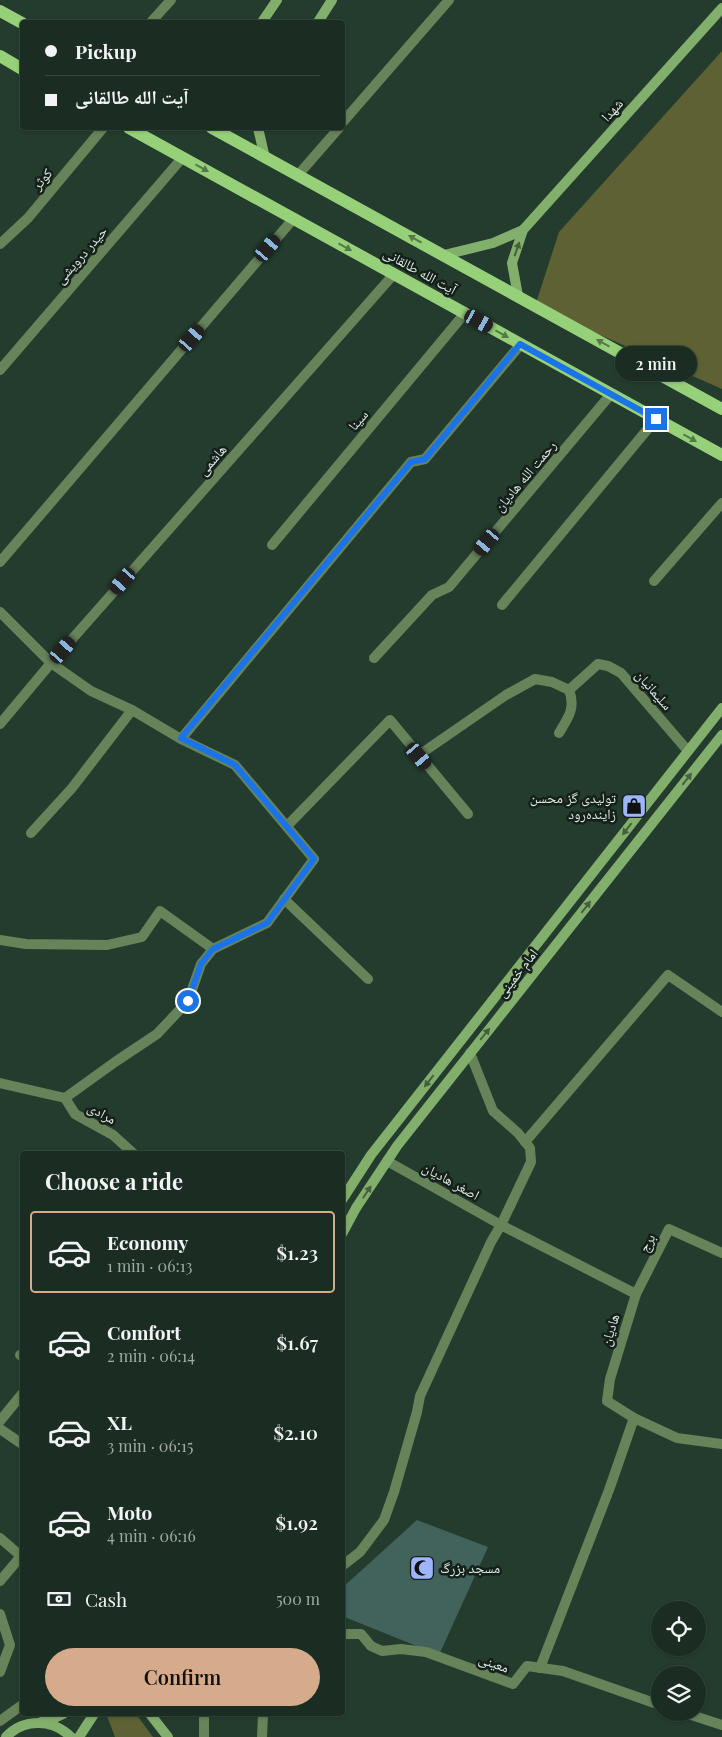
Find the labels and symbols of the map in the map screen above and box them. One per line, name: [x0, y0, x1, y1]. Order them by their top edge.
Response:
street label: شهدا: [596, 94, 627, 125]
street label: کوثر: [26, 164, 56, 194]
one-way arrow: [195, 164, 210, 172]
street label: حیدر درویشی: [50, 222, 111, 288]
car: [252, 232, 283, 264]
one-way arrow: [408, 235, 421, 244]
one-way arrow: [513, 241, 521, 256]
one-way arrow: [338, 242, 351, 251]
street label: آیت الله طالقانی: [380, 243, 461, 299]
car: [462, 307, 495, 335]
car: [176, 322, 207, 354]
one-way arrow: [496, 329, 509, 338]
one-way arrow: [596, 339, 609, 348]
callout: 2 min: [615, 346, 697, 382]
street label: سینا: [343, 405, 372, 434]
route end: [645, 408, 667, 430]
one-way arrow: [684, 433, 697, 442]
street label: رحمت الله هادیان: [489, 436, 560, 515]
street label: هاشمی: [193, 440, 230, 479]
car: [471, 526, 502, 558]
car: [107, 565, 138, 597]
car: [47, 634, 78, 666]
street label: سلیمانیان: [632, 665, 677, 714]
car: [403, 740, 434, 772]
one-way arrow: [682, 773, 693, 786]
place label: تولیدی گز محسن زاینده‌رود: [530, 788, 616, 823]
shop icon: تولیدی گز محسن زاینده‌رود: [621, 793, 647, 819]
one-way arrow: [621, 822, 632, 835]
one-way arrow: [581, 900, 592, 913]
street label: امام خمینی: [492, 944, 542, 1002]
route start: [177, 990, 199, 1012]
one-way arrow: [480, 1028, 491, 1041]
one-way arrow: [424, 1074, 435, 1087]
street label: مرادی: [85, 1097, 120, 1128]
street label: اصغر هادیان: [419, 1157, 483, 1204]
one-way arrow: [362, 1185, 372, 1198]
street label: برج: [634, 1230, 660, 1256]
street label: هادیان: [596, 1311, 623, 1348]
mosque icon: مسجد بزرگ: [409, 1555, 435, 1581]
place label: مسجد بزرگ: [440, 1558, 500, 1577]
street label: معینی: [476, 1648, 512, 1677]

